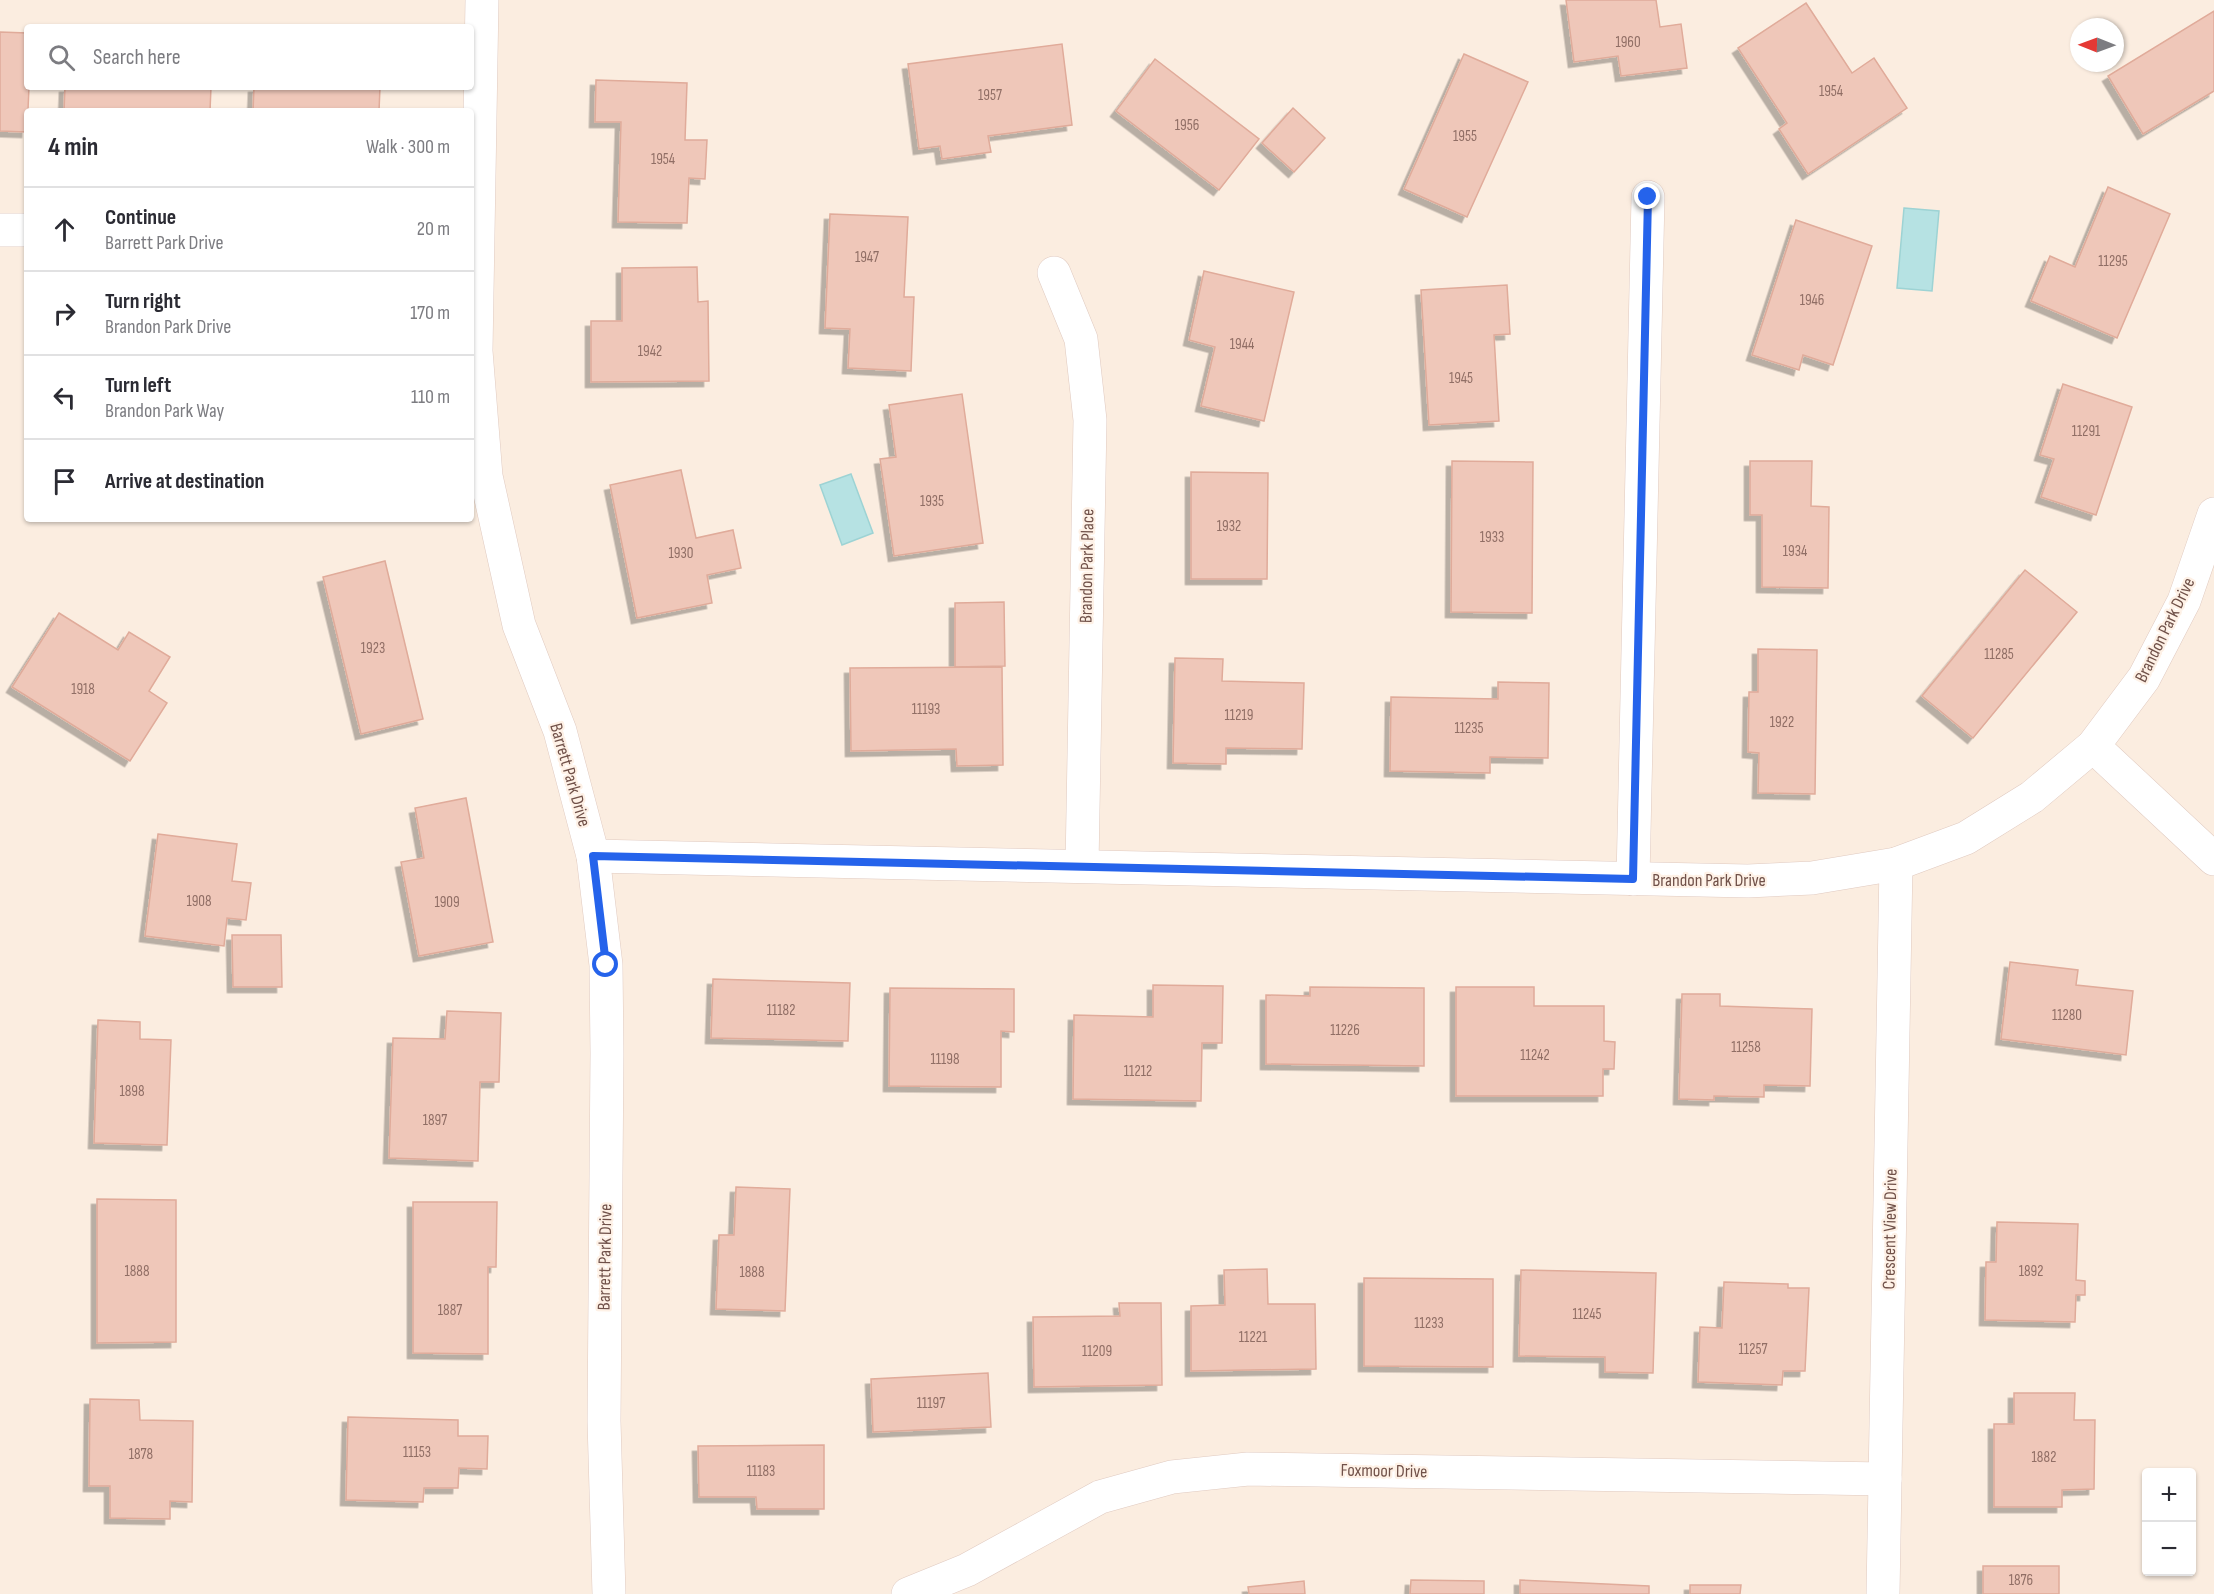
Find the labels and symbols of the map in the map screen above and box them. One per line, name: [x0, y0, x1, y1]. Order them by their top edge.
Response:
north arrow: [2070, 18, 2124, 72]
house number: 1960: [1615, 33, 1641, 52]
house number: 1954: [1819, 82, 1843, 101]
house number: 1957: [978, 86, 1002, 105]
house number: 1956: [1175, 116, 1199, 135]
house number: 1955: [1453, 127, 1477, 146]
house number: 1954: [651, 150, 675, 169]
route end: [1634, 183, 1660, 209]
house number: 1947: [855, 248, 879, 267]
house number: 11295: [2098, 252, 2128, 271]
house number: 1946: [1800, 291, 1824, 310]
house number: 1944: [1230, 335, 1254, 354]
house number: 1942: [638, 342, 662, 361]
house number: 1945: [1449, 369, 1473, 388]
house number: 11291: [2072, 422, 2101, 441]
house number: 1935: [920, 492, 944, 511]
street label: Brandon Park Place: [1076, 509, 1098, 623]
house number: 1932: [1217, 517, 1241, 536]
house number: 1933: [1480, 528, 1504, 547]
house number: 1934: [1783, 542, 1807, 561]
house number: 1930: [669, 544, 693, 563]
street label: Brandon Park Drive: [2131, 574, 2199, 686]
house number: 1923: [361, 639, 385, 658]
house number: 11285: [1984, 645, 2014, 664]
house number: 1918: [71, 680, 95, 699]
house number: 11193: [912, 700, 940, 719]
house number: 11219: [1225, 706, 1253, 725]
house number: 1922: [1770, 713, 1794, 732]
house number: 11235: [1454, 719, 1484, 738]
street label: Barrett Park Drive: [545, 721, 595, 829]
street label: Brandon Park Drive: [1652, 870, 1766, 891]
house number: 1908: [186, 892, 212, 911]
house number: 1909: [434, 893, 460, 912]
route start: [592, 951, 618, 977]
house number: 11182: [767, 1001, 795, 1020]
house number: 11280: [2052, 1006, 2082, 1025]
house number: 11226: [1330, 1021, 1360, 1040]
house number: 11258: [1731, 1038, 1761, 1057]
house number: 11242: [1520, 1046, 1550, 1065]
house number: 11198: [931, 1050, 959, 1069]
house number: 11212: [1124, 1062, 1152, 1081]
house number: 1898: [119, 1082, 145, 1101]
house number: 1897: [423, 1111, 447, 1130]
street label: Crescent View Drive: [1878, 1168, 1902, 1290]
street label: Barrett Park Drive: [594, 1203, 616, 1311]
house number: 1888: [125, 1262, 150, 1281]
house number: 1892: [2019, 1262, 2043, 1281]
house number: 1888: [740, 1263, 765, 1282]
house number: 1887: [438, 1301, 462, 1320]
house number: 11245: [1572, 1305, 1602, 1324]
house number: 11233: [1414, 1314, 1444, 1333]
house number: 11221: [1239, 1328, 1268, 1347]
house number: 11257: [1739, 1340, 1767, 1359]
house number: 11209: [1082, 1342, 1112, 1361]
house number: 11197: [917, 1394, 945, 1413]
house number: 11153: [403, 1443, 431, 1462]
house number: 1878: [129, 1445, 153, 1464]
house number: 1882: [2032, 1448, 2056, 1467]
street label: Foxmoor Drive: [1341, 1460, 1427, 1482]
house number: 11183: [747, 1462, 775, 1481]
house number: 1876: [2009, 1571, 2033, 1590]

